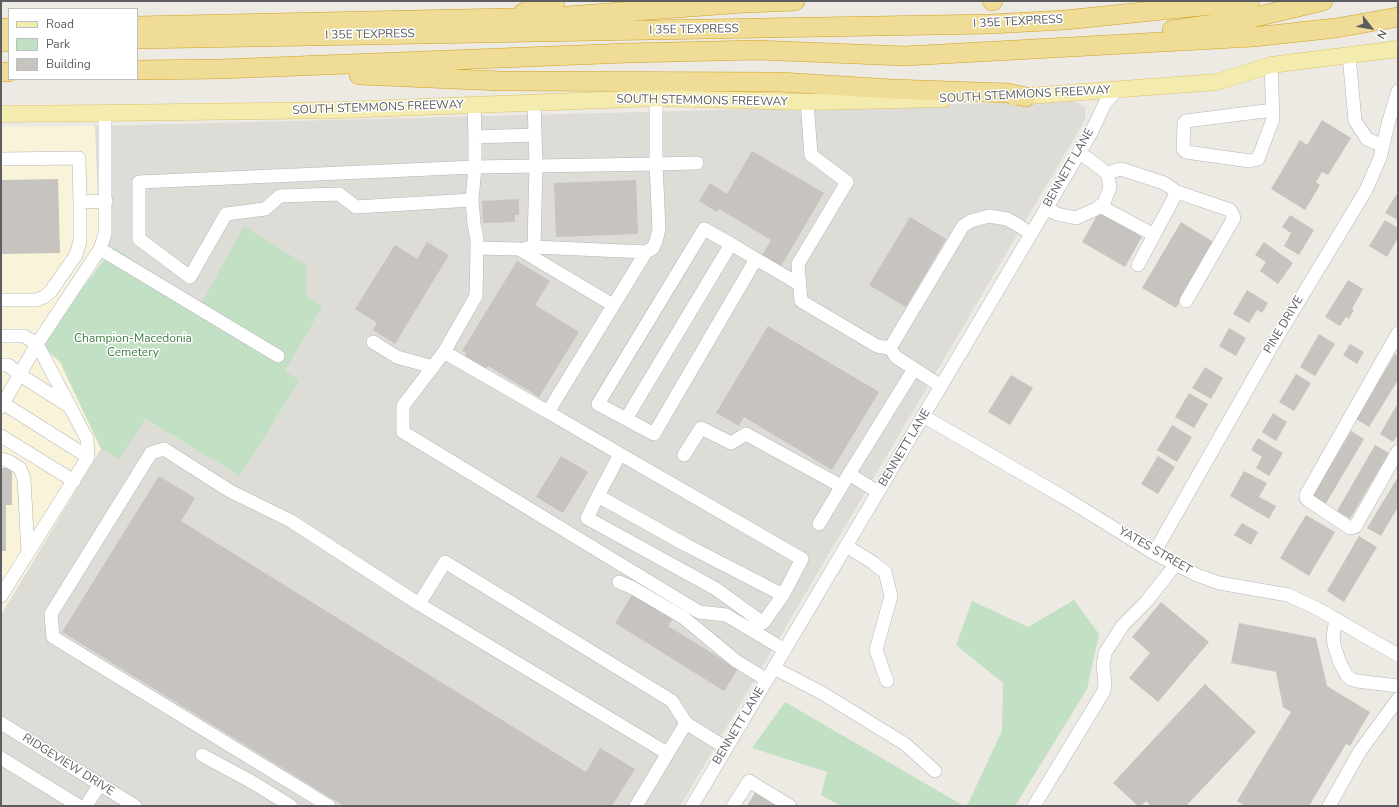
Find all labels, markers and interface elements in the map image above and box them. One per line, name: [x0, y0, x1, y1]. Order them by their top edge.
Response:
legend: [8, 8, 138, 80]
north arrow: [1351, 8, 1391, 48]
street label: I 35E TEXPRESS: [973, 12, 1063, 32]
text: Road: [46, 16, 74, 32]
street label: I 35E TEXPRESS: [649, 22, 739, 38]
street label: I 35E TEXPRESS: [325, 27, 415, 43]
text: N: [1373, 27, 1390, 42]
text: Park: [46, 36, 70, 52]
text: Building: [46, 56, 91, 72]
street label: SOUTH STEMMONS FREEWAY: [939, 83, 1111, 107]
street label: SOUTH STEMMONS FREEWAY: [616, 92, 788, 110]
street label: SOUTH STEMMONS FREEWAY: [292, 98, 464, 118]
street label: BENNETT LANE: [1041, 126, 1097, 210]
street label: PINE DRIVE: [1261, 293, 1307, 357]
park label: Champion-Macedonia Cemetery: [74, 332, 192, 360]
street label: BENNETT LANE: [876, 406, 934, 490]
street label: YATES STREET: [1116, 524, 1194, 578]
street label: BENNETT LANE: [710, 684, 768, 768]
street label: RIDGEVIEW DRIVE: [19, 731, 117, 799]

